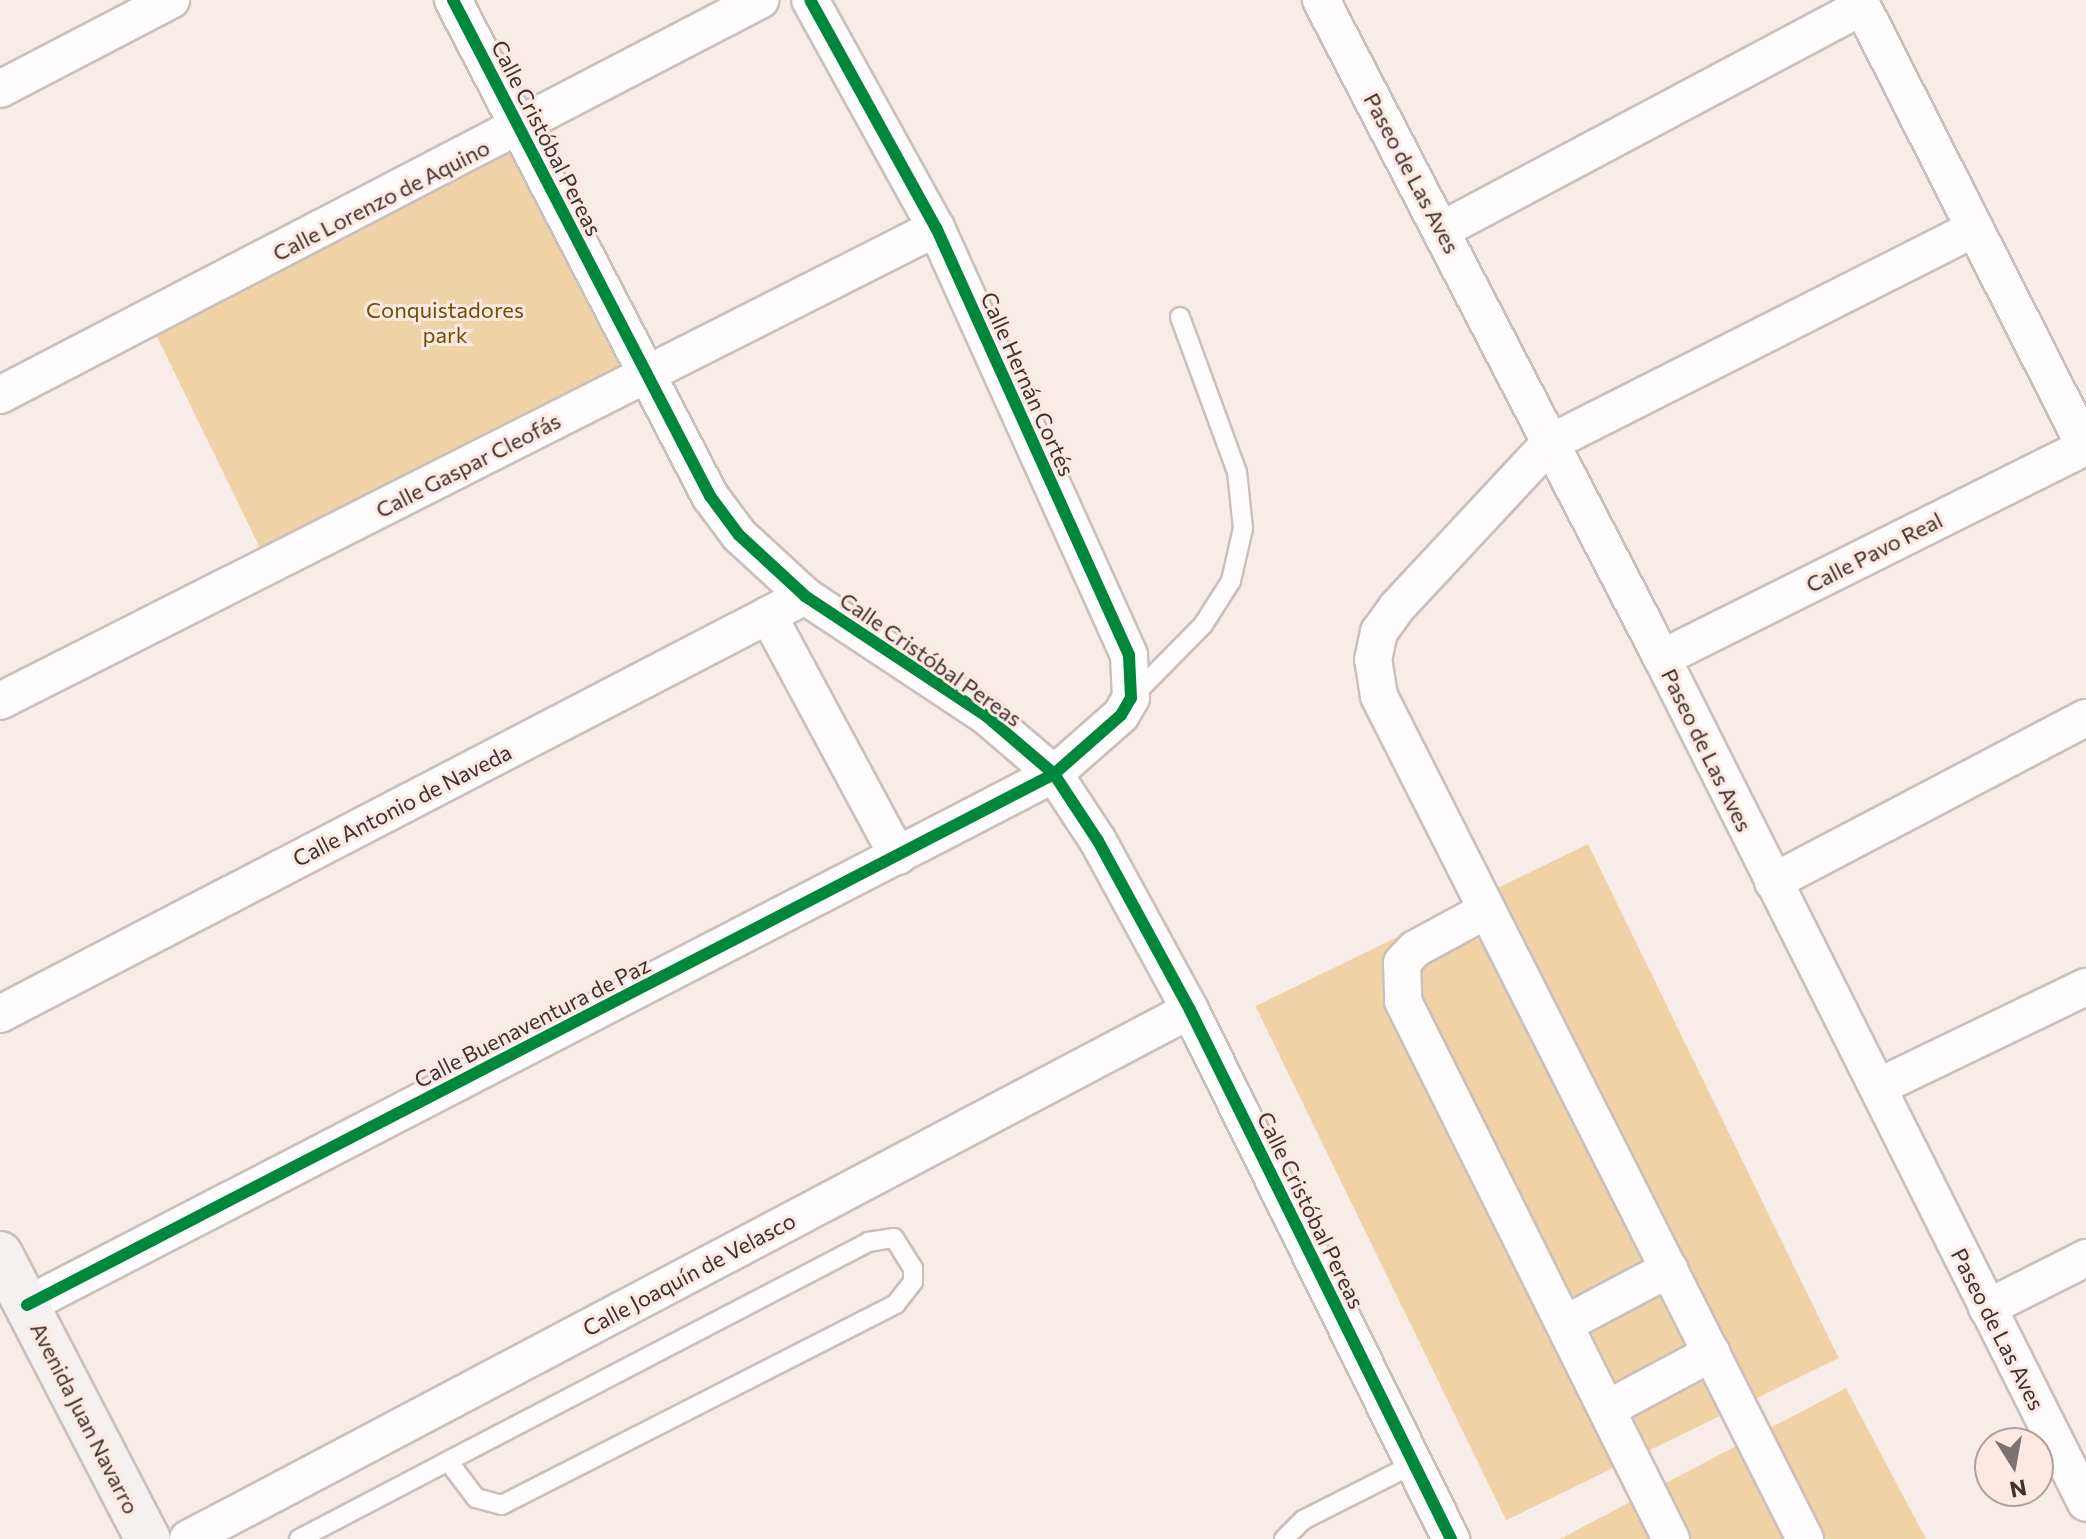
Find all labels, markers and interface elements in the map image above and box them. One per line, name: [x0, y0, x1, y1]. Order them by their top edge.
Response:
street label: Calle Cristóbal Pereas: [486, 36, 608, 240]
street label: Paseo de Las Aves: [1359, 88, 1465, 258]
street label: Calle Lorenzo de Aquino: [268, 134, 494, 266]
street label: Calle Hernán Cortés: [976, 288, 1080, 480]
park label: Conquistadores park: [366, 296, 524, 348]
street label: Calle Gaspar Cleofás: [371, 407, 565, 523]
street label: Calle Pavo Real: [1801, 506, 1947, 598]
street label: Calle Cristóbal Pereas: [835, 586, 1027, 732]
street label: Paseo de Las Aves: [1656, 664, 1758, 836]
street label: Calle Antonio de Naveda: [288, 738, 516, 872]
street label: Calle Buenaventura de Paz: [410, 951, 654, 1093]
street label: Calle Cristóbal Pereas: [1252, 1107, 1370, 1313]
street label: Calle Joaquín de Velasco: [578, 1207, 800, 1341]
street label: Paseo de Las Aves: [1946, 1244, 2050, 1414]
street label: Avenida Juan Navarro: [25, 1318, 145, 1518]
north arrow: [1974, 1427, 2054, 1507]
text: N: [2008, 1474, 2029, 1504]

